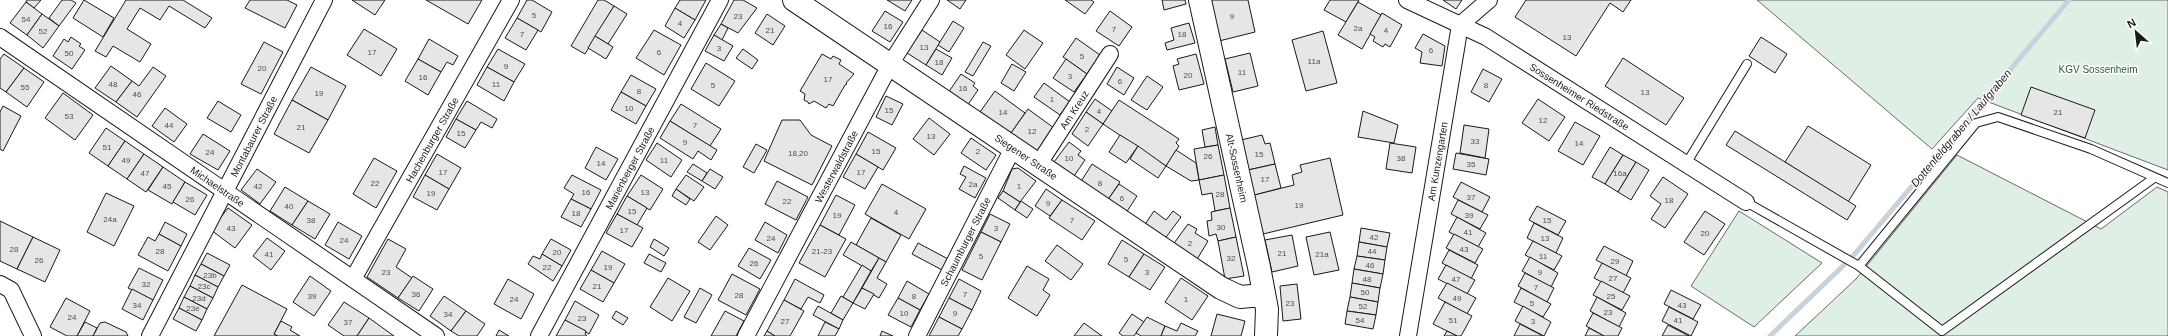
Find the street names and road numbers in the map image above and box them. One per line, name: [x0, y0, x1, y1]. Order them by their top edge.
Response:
street label: Sossenheimer Riedstraße: [1527, 61, 1631, 133]
street label: Am Kreuz: [1058, 88, 1091, 131]
street label: Montabaurer Straße: [228, 94, 280, 179]
street label: Hachenburger Straße: [404, 95, 461, 185]
street label: Am Kunzengarten: [1426, 121, 1450, 202]
street label: Marienberger Straße: [603, 124, 657, 211]
street label: Westerwaldstraße: [813, 128, 860, 205]
street label: Siegener Straße: [993, 132, 1060, 182]
street label: Alt-Sossenheim: [1224, 133, 1250, 203]
street label: Michaelstraße: [188, 164, 247, 209]
street label: Schaumburger Straße: [938, 195, 993, 288]

